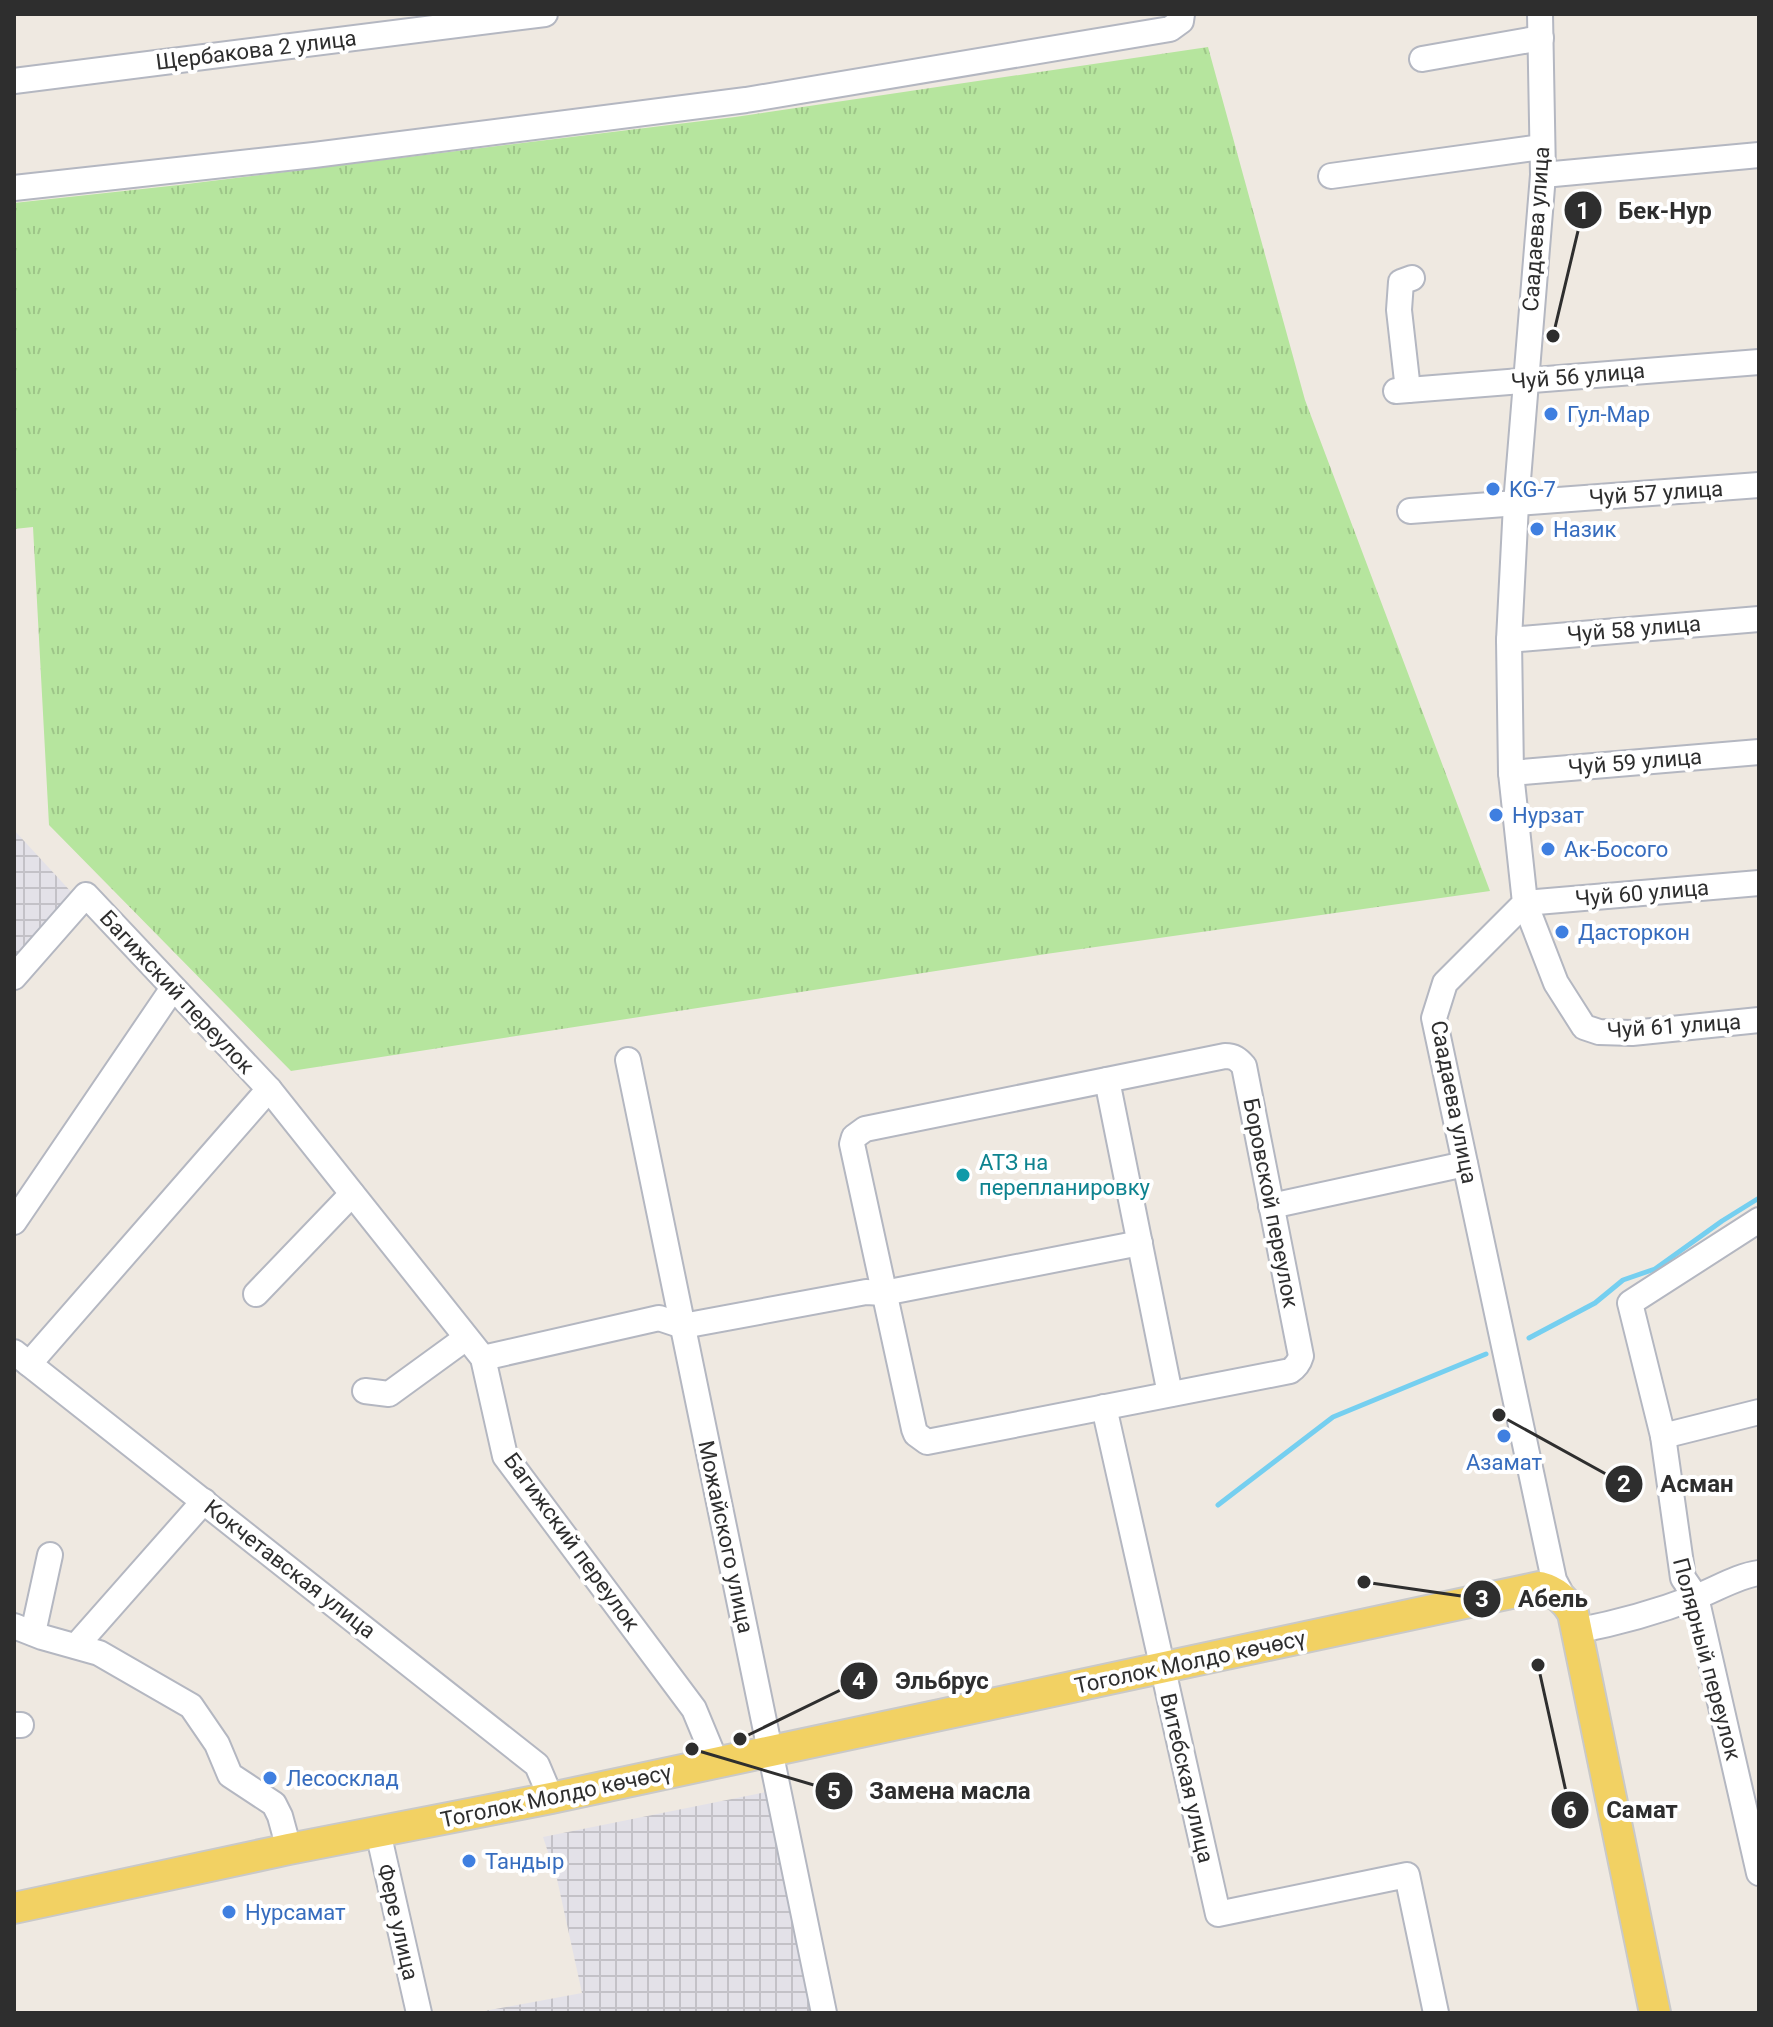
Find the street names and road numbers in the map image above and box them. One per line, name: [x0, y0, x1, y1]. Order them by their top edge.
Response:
street label: Щербакова 2 улица: [154, 25, 358, 75]
street label: Саадаева улица: [1518, 146, 1554, 312]
street label: Чуй 56 улица: [1510, 358, 1646, 394]
street label: Чуй 57 улица: [1588, 476, 1724, 510]
street label: Чуй 58 улица: [1566, 611, 1702, 647]
street label: Чуй 59 улица: [1567, 744, 1703, 780]
street label: Чуй 60 улица: [1574, 875, 1710, 911]
street label: Багижский переулок: [95, 905, 259, 1079]
street label: Чуй 61 улица: [1606, 1009, 1742, 1043]
street label: Саадаева улица: [1426, 1018, 1482, 1186]
street label: Боровской переулок: [1238, 1096, 1304, 1310]
street label: Можайского улица: [693, 1438, 759, 1636]
street label: Багижский переулок: [499, 1448, 645, 1636]
street label: Кокчетавская улица: [200, 1494, 380, 1644]
street label: Полярный переулок: [1668, 1555, 1746, 1763]
street label: Тоголок Молдо көчөсү: [1072, 1625, 1308, 1699]
street label: Витебская улица: [1155, 1691, 1219, 1865]
street label: Тоголок Молдо көчөсү: [438, 1759, 674, 1833]
street label: Фере улица: [372, 1861, 424, 1983]

